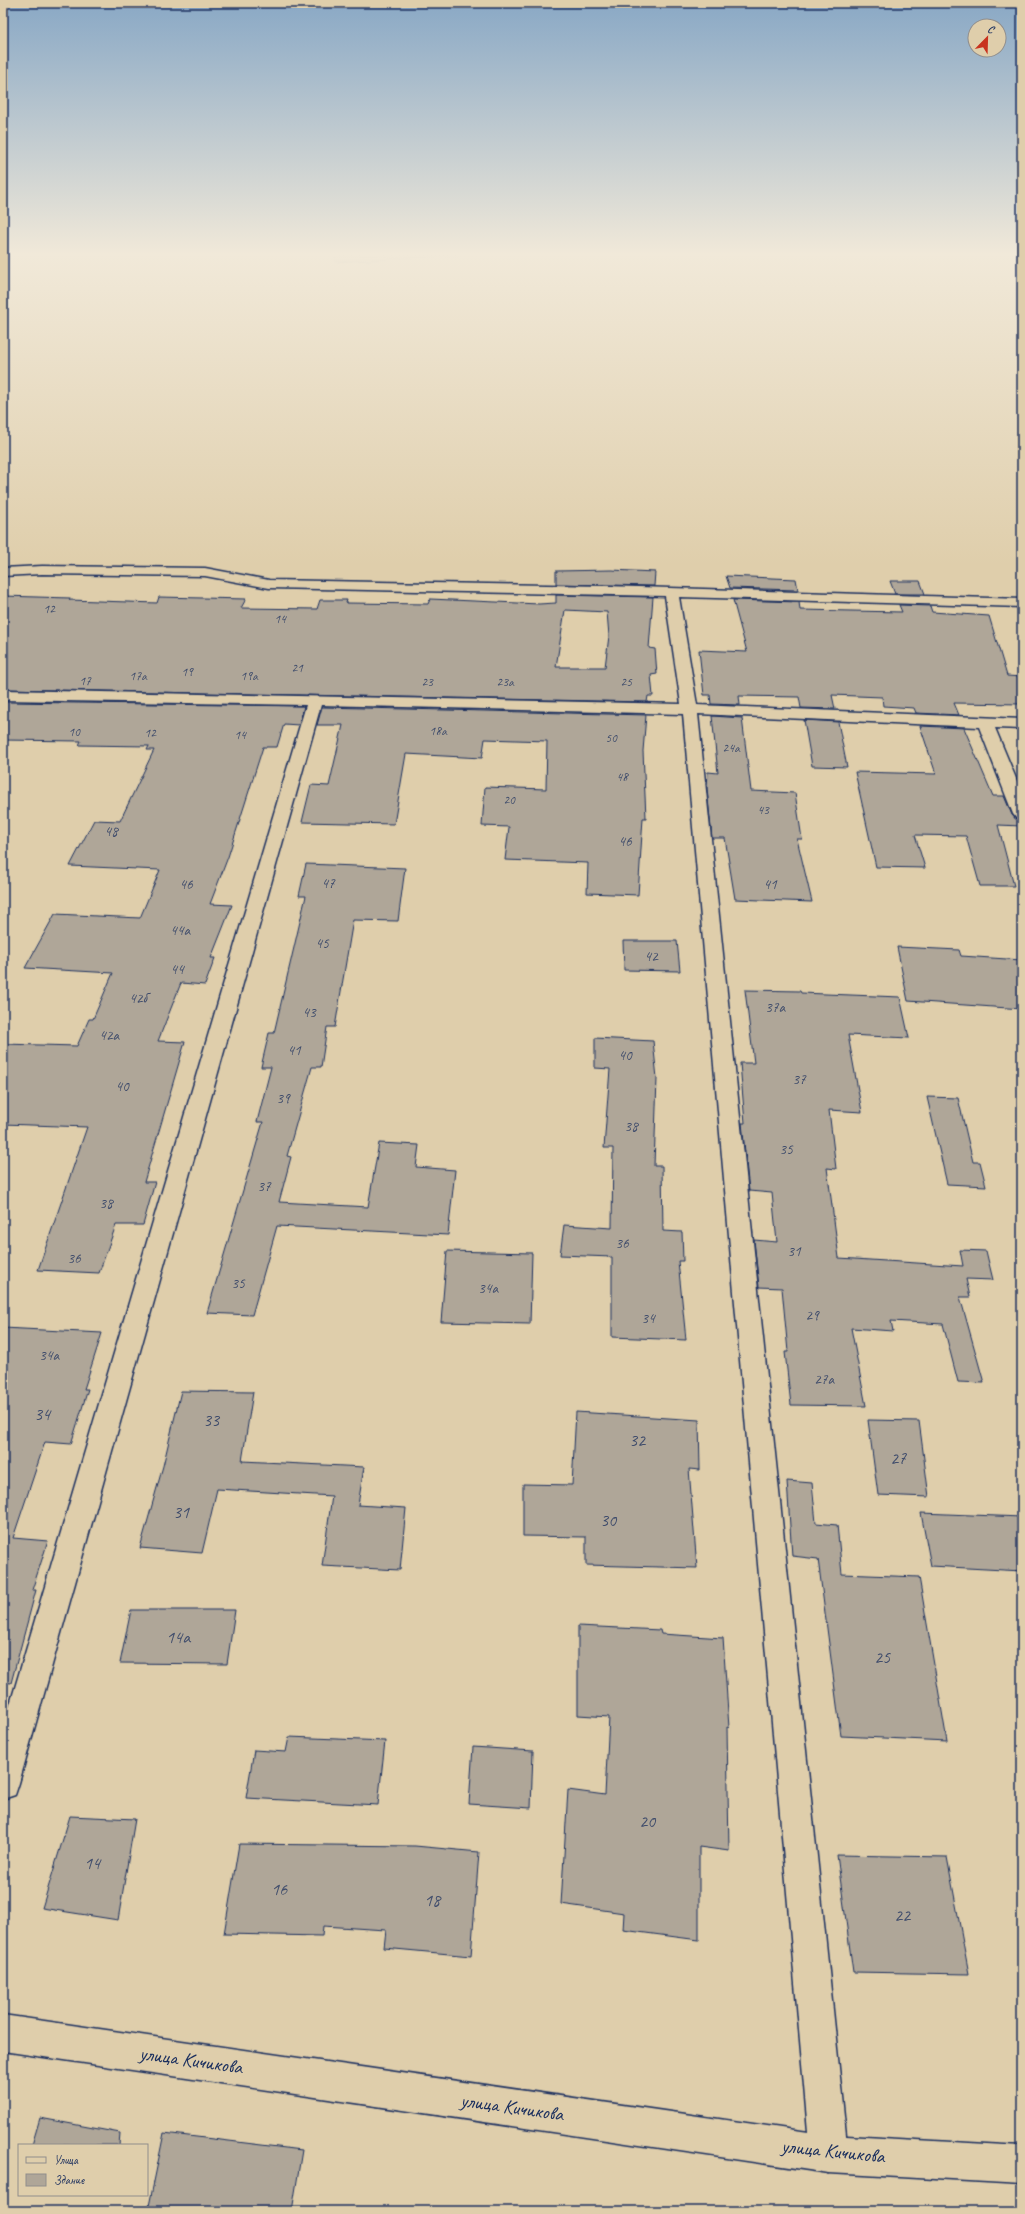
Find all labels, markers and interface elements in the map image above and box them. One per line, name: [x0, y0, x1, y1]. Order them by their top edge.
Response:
north arrow: [967, 18, 1007, 58]
text: С: [986, 21, 998, 37]
house number: 12: [43, 601, 56, 617]
house number: 14: [274, 611, 287, 627]
house number: 21: [291, 660, 304, 676]
house number: 19: [181, 664, 194, 680]
house number: 17а: [129, 668, 148, 684]
house number: 19а: [240, 668, 259, 684]
house number: 17: [79, 673, 92, 689]
house number: 23: [421, 674, 434, 690]
house number: 23а: [496, 674, 515, 690]
house number: 25: [620, 674, 633, 690]
house number: 18а: [429, 723, 448, 739]
house number: 10: [68, 724, 81, 740]
house number: 12: [144, 725, 157, 741]
house number: 14: [234, 727, 247, 743]
house number: 50: [605, 730, 618, 746]
house number: 24а: [722, 740, 741, 756]
house number: 48: [616, 769, 629, 785]
house number: 20: [503, 792, 516, 808]
house number: 43: [757, 802, 770, 818]
house number: 48: [104, 822, 119, 841]
house number: 46: [618, 832, 633, 851]
house number: 47: [321, 874, 336, 893]
house number: 46: [179, 875, 194, 894]
house number: 41: [763, 875, 778, 894]
house number: 44а: [170, 921, 191, 940]
house number: 45: [315, 934, 330, 953]
house number: 42: [644, 947, 659, 966]
house number: 44: [170, 960, 185, 979]
house number: 42б: [129, 989, 151, 1008]
house number: 37а: [765, 998, 786, 1017]
house number: 43: [302, 1003, 317, 1022]
house number: 42а: [99, 1026, 120, 1045]
house number: 41: [287, 1041, 302, 1060]
house number: 40: [618, 1046, 633, 1065]
house number: 37: [792, 1070, 807, 1089]
house number: 40: [115, 1077, 130, 1096]
house number: 39: [276, 1089, 291, 1108]
house number: 38: [624, 1117, 639, 1136]
house number: 35: [779, 1140, 794, 1159]
house number: 37: [257, 1177, 272, 1196]
house number: 38: [99, 1194, 114, 1213]
house number: 36: [615, 1234, 630, 1253]
house number: 31: [787, 1242, 802, 1261]
house number: 36: [67, 1249, 82, 1268]
house number: 35: [231, 1274, 246, 1293]
house number: 34а: [478, 1279, 499, 1298]
house number: 29: [805, 1306, 820, 1325]
house number: 34: [641, 1309, 656, 1328]
house number: 34а: [39, 1346, 60, 1365]
house number: 27а: [814, 1370, 835, 1389]
house number: 34: [34, 1403, 52, 1425]
house number: 33: [203, 1409, 221, 1431]
house number: 32: [629, 1429, 647, 1451]
house number: 27: [890, 1447, 907, 1469]
house number: 31: [173, 1501, 190, 1523]
house number: 30: [600, 1509, 618, 1531]
house number: 14а: [166, 1626, 191, 1648]
house number: 25: [874, 1646, 891, 1668]
house number: 20: [639, 1810, 657, 1832]
house number: 14: [84, 1852, 102, 1874]
house number: 16: [271, 1878, 288, 1900]
house number: 18: [424, 1889, 442, 1911]
house number: 22: [894, 1904, 912, 1926]
street label: улица Кичикова: [137, 2040, 245, 2080]
street label: улица Кичикова: [458, 2087, 566, 2127]
street label: улица Кичикова: [779, 2133, 887, 2169]
legend: [18, 2144, 148, 2196]
text: Улица: [54, 2152, 79, 2168]
text: Здание: [54, 2172, 85, 2188]

